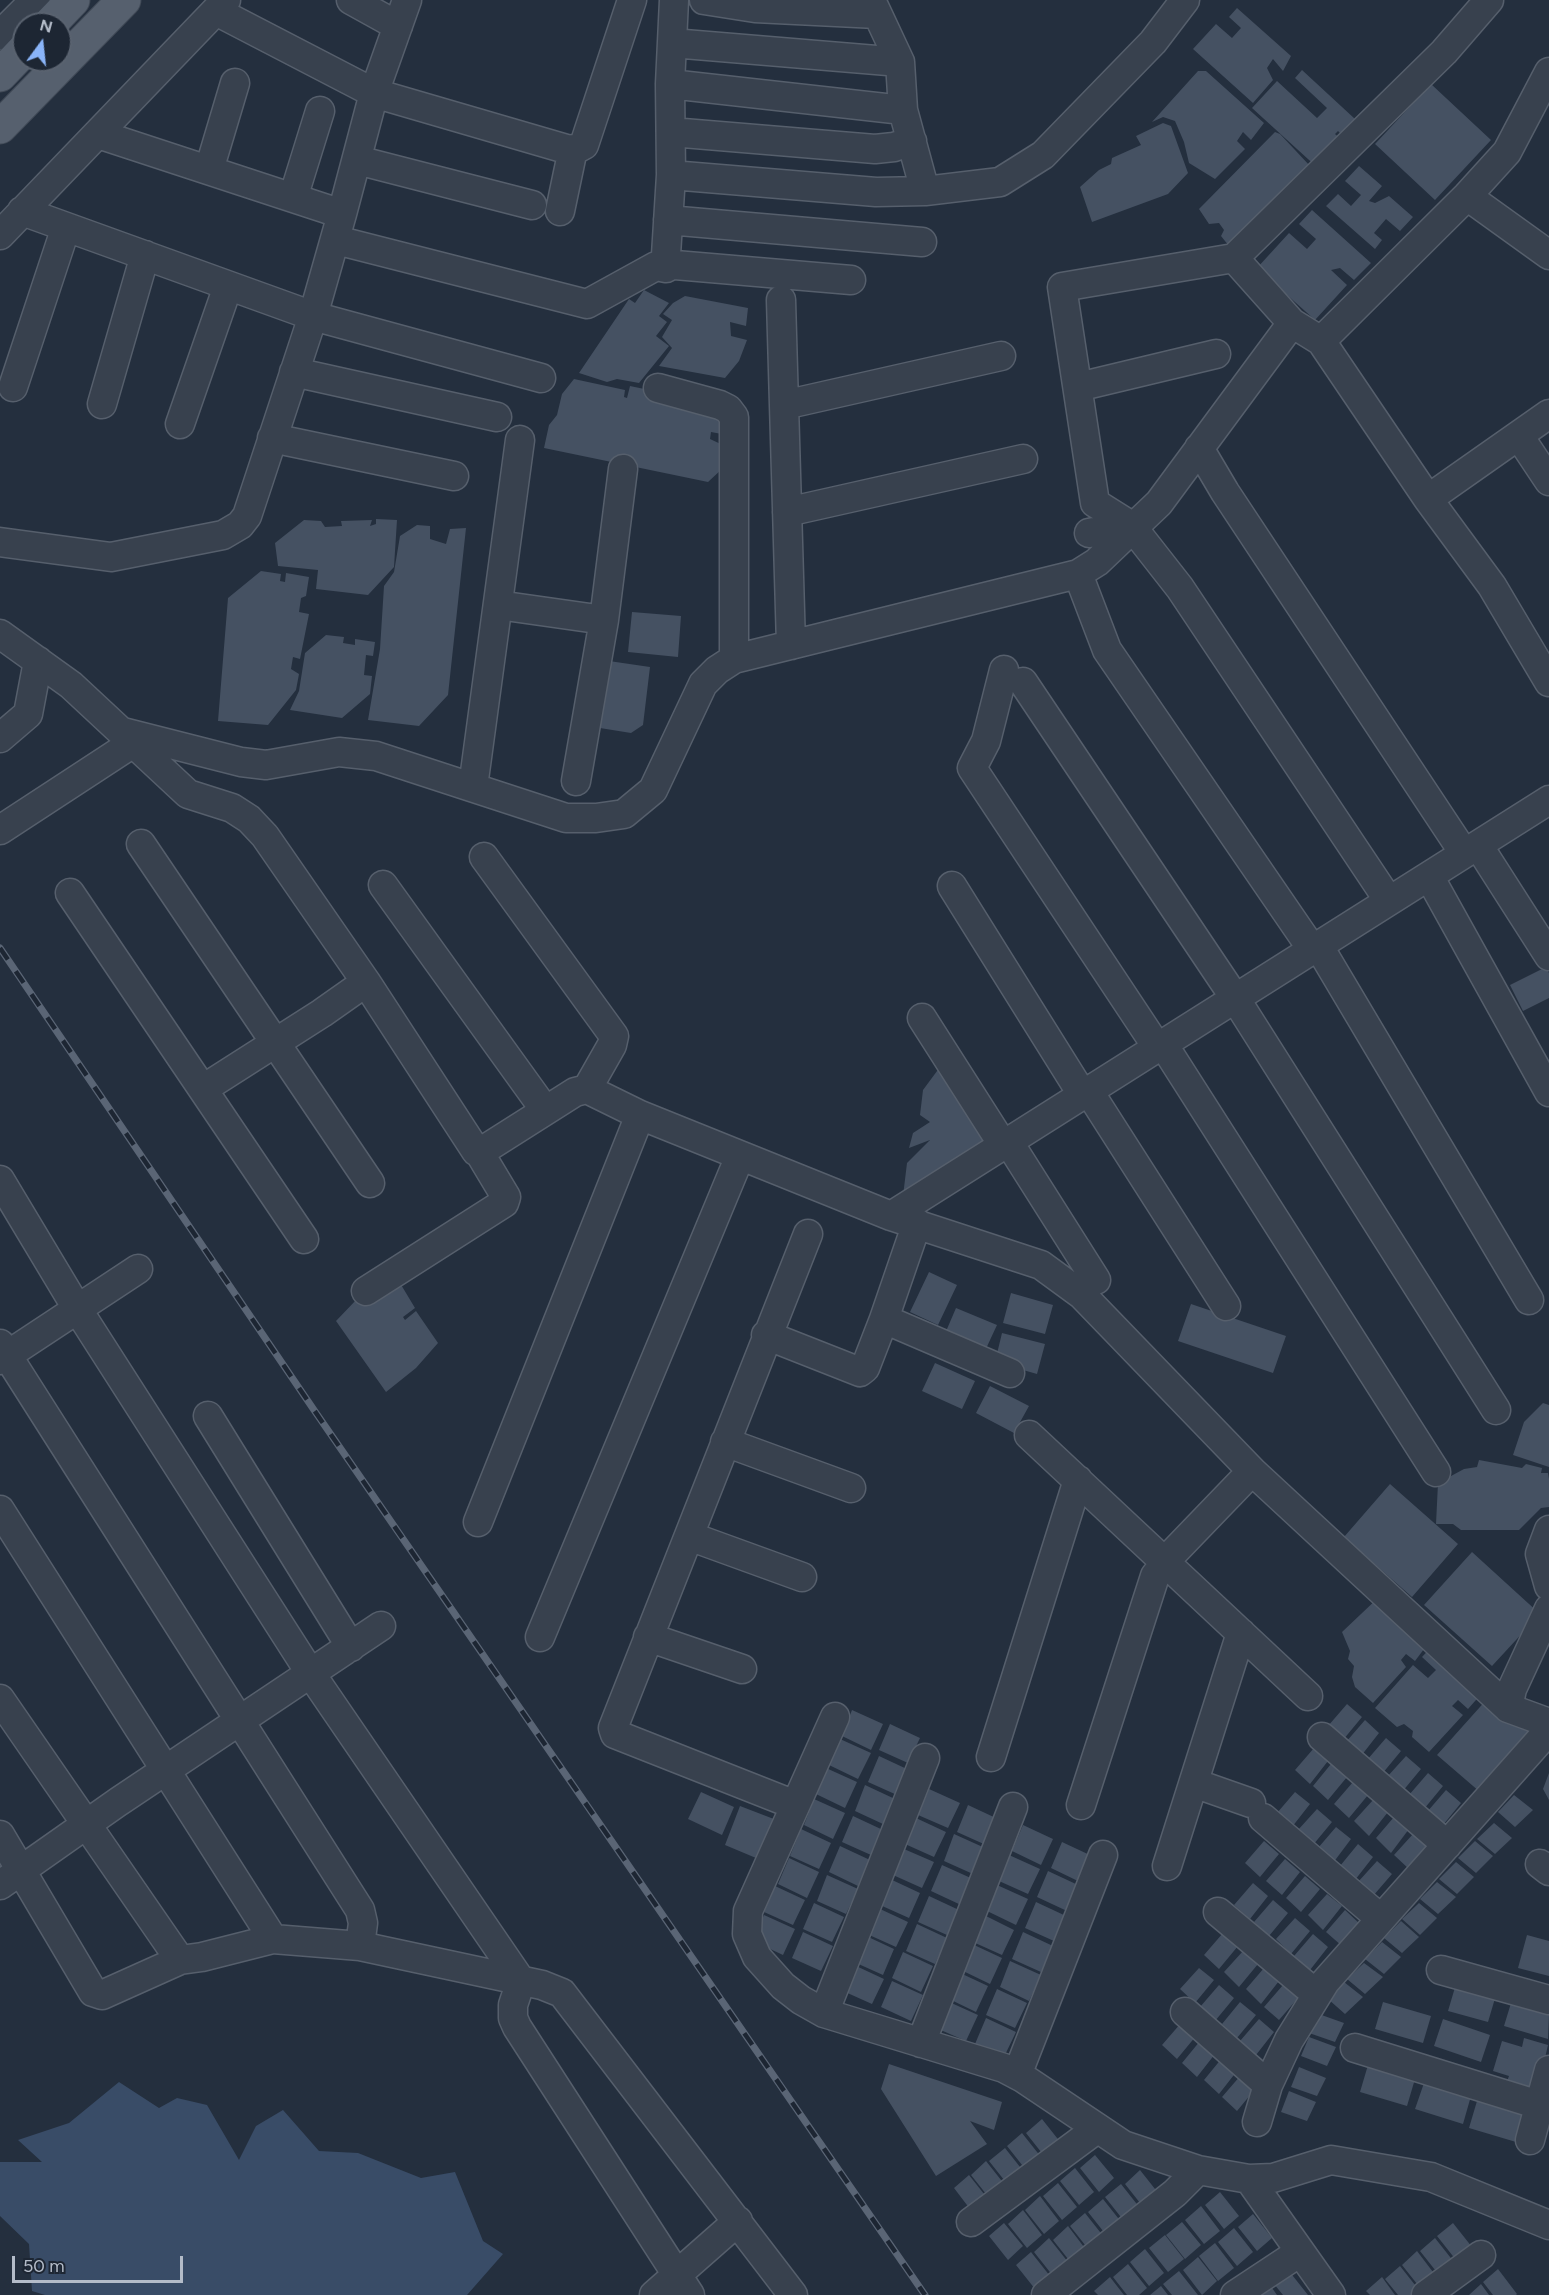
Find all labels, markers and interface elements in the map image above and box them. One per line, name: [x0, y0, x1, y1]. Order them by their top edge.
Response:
north arrow: [12, 12, 72, 72]
text: N: [38, 15, 55, 37]
scale bar: [15, 2244, 186, 2282]
text: 50 m: [23, 2255, 65, 2277]

